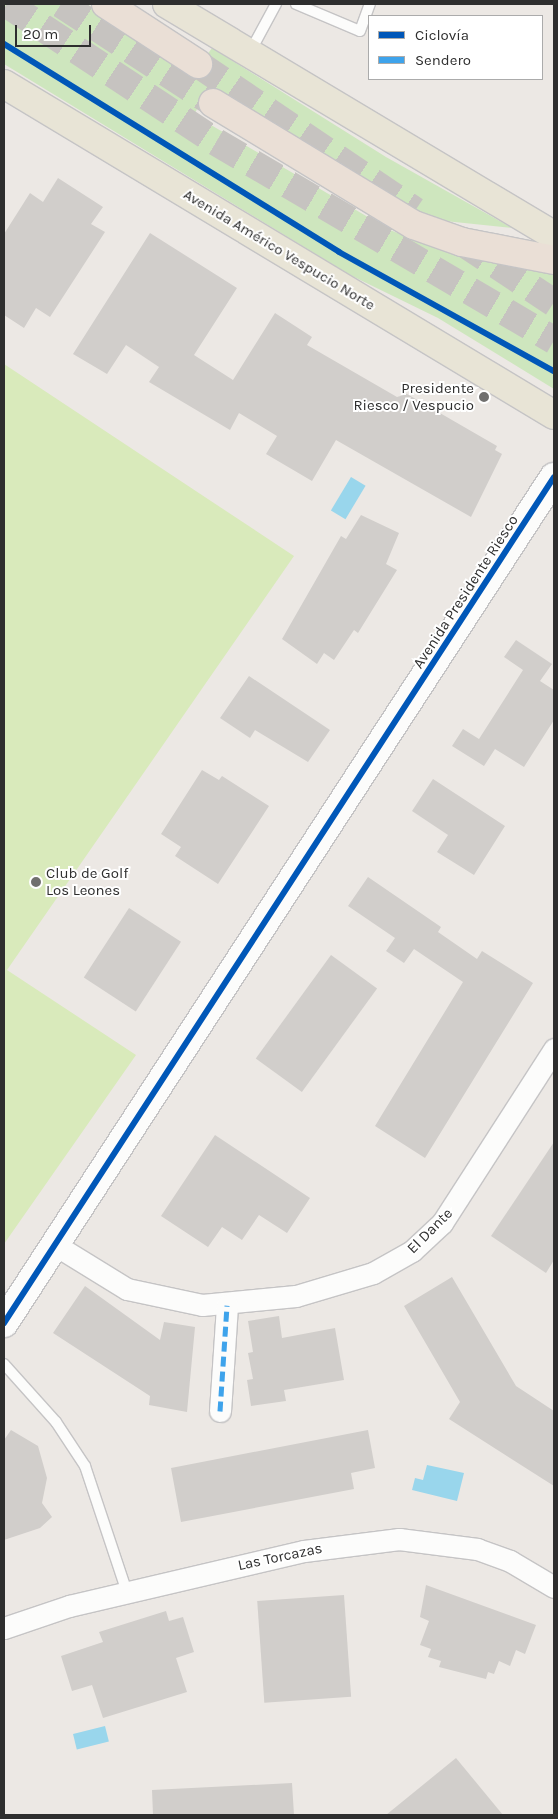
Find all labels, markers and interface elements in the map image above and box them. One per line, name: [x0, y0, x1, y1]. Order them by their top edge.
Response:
scale bar: [18, 15, 94, 47]
legend: [368, 15, 543, 80]
text: 20 m: [23, 25, 58, 43]
text: Ciclovía: [415, 26, 469, 44]
text: Sendero: [415, 51, 471, 69]
street label: Avenida Américo Vespucio Norte: [180, 186, 378, 314]
place label: Presidente Riesco / Vespucio: [353, 379, 474, 414]
marker: Presidente Riesco / Vespucio: [478, 391, 490, 403]
street label: Avenida Presidente Riesco: [410, 512, 522, 672]
place label: Club de Golf Los Leones: [46, 864, 128, 899]
marker: Club de Golf Los Leones: [30, 876, 42, 888]
street label: El Dante: [404, 1205, 456, 1257]
street label: Las Torcazas: [236, 1539, 324, 1575]

